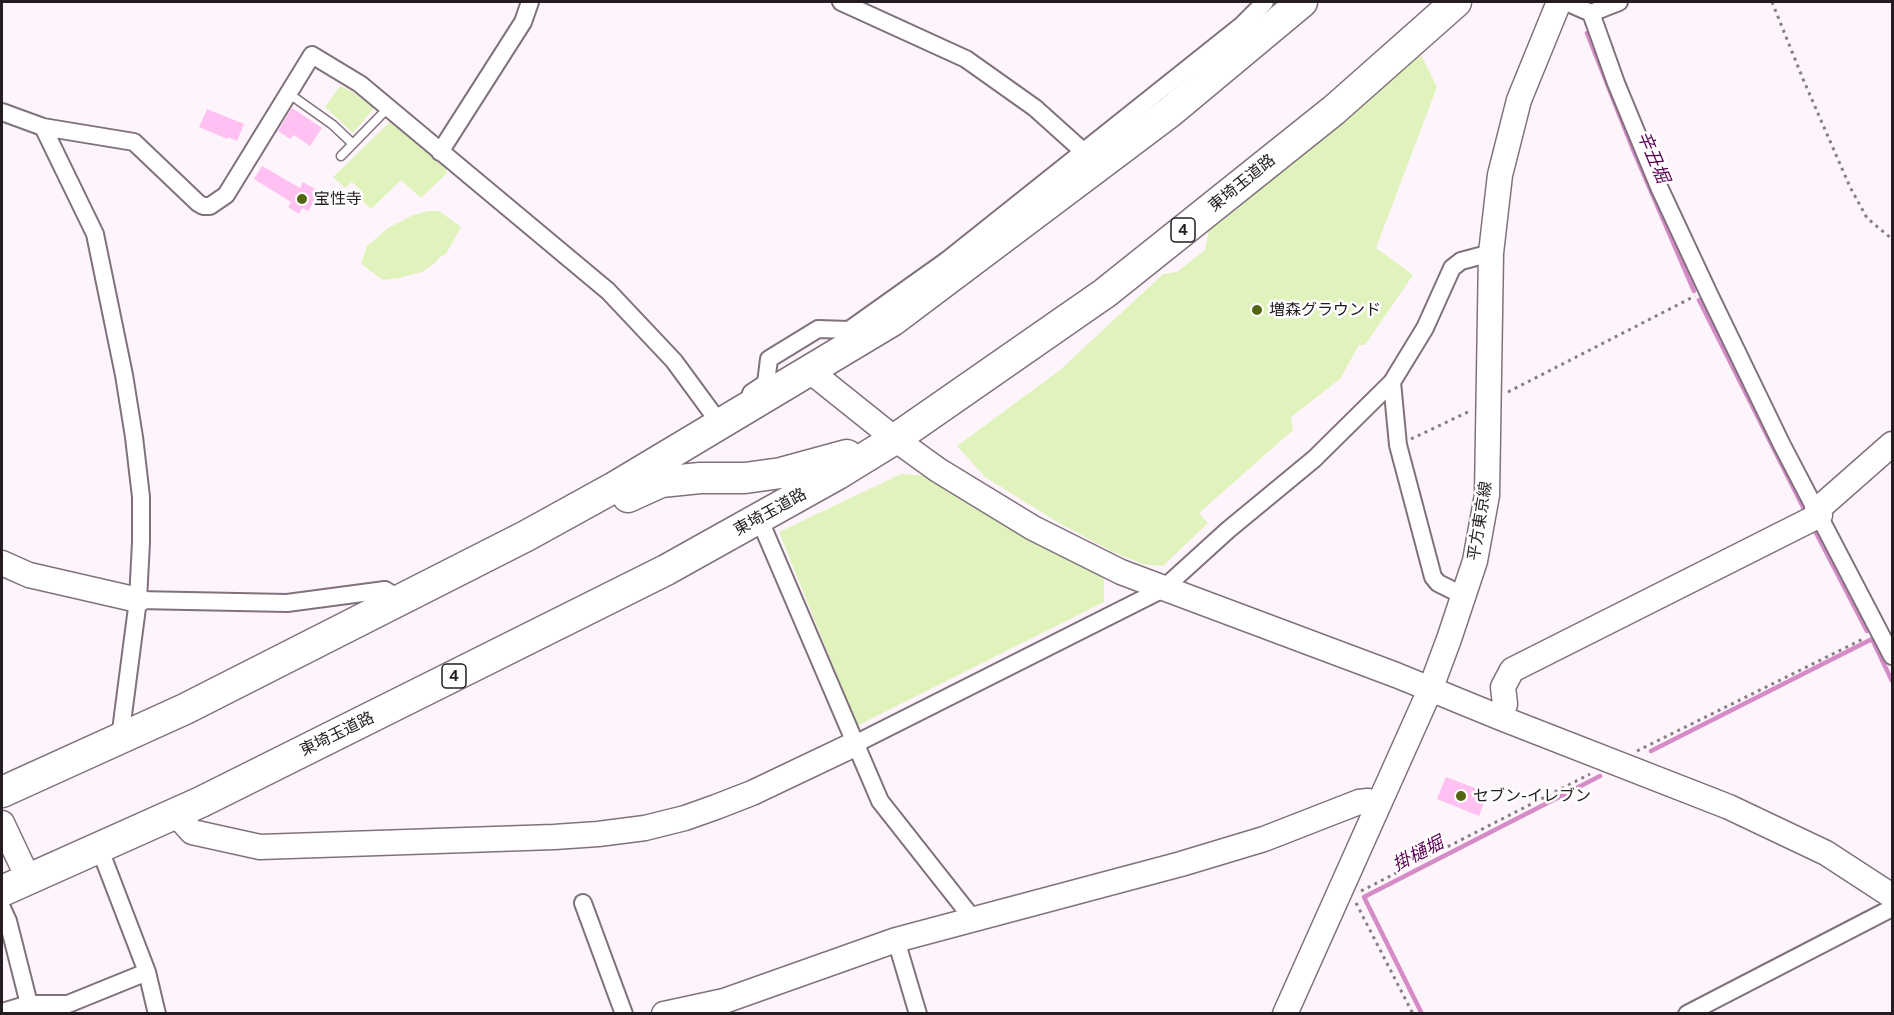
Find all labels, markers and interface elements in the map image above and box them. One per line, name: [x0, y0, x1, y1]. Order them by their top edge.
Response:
water label: 辛丑堀: [1633, 128, 1673, 186]
street label: 東埼玉道路: [1205, 150, 1279, 216]
place label: 宝性寺: [314, 189, 362, 209]
marker: 宝性寺: [295, 192, 309, 206]
road number: 4: [1171, 218, 1195, 242]
place label: 増森グラウンド: [1269, 300, 1381, 320]
marker: 増森グラウンド: [1250, 303, 1264, 317]
street label: 平方東京線: [1464, 480, 1496, 562]
street label: 東埼玉道路: [730, 484, 810, 540]
road number: 4: [442, 664, 466, 688]
street label: 東埼玉道路: [297, 708, 377, 760]
place label: セブン-イレブン: [1473, 786, 1591, 806]
marker: セブン-イレブン: [1454, 789, 1468, 803]
water label: 掛樋堀: [1389, 832, 1447, 876]

